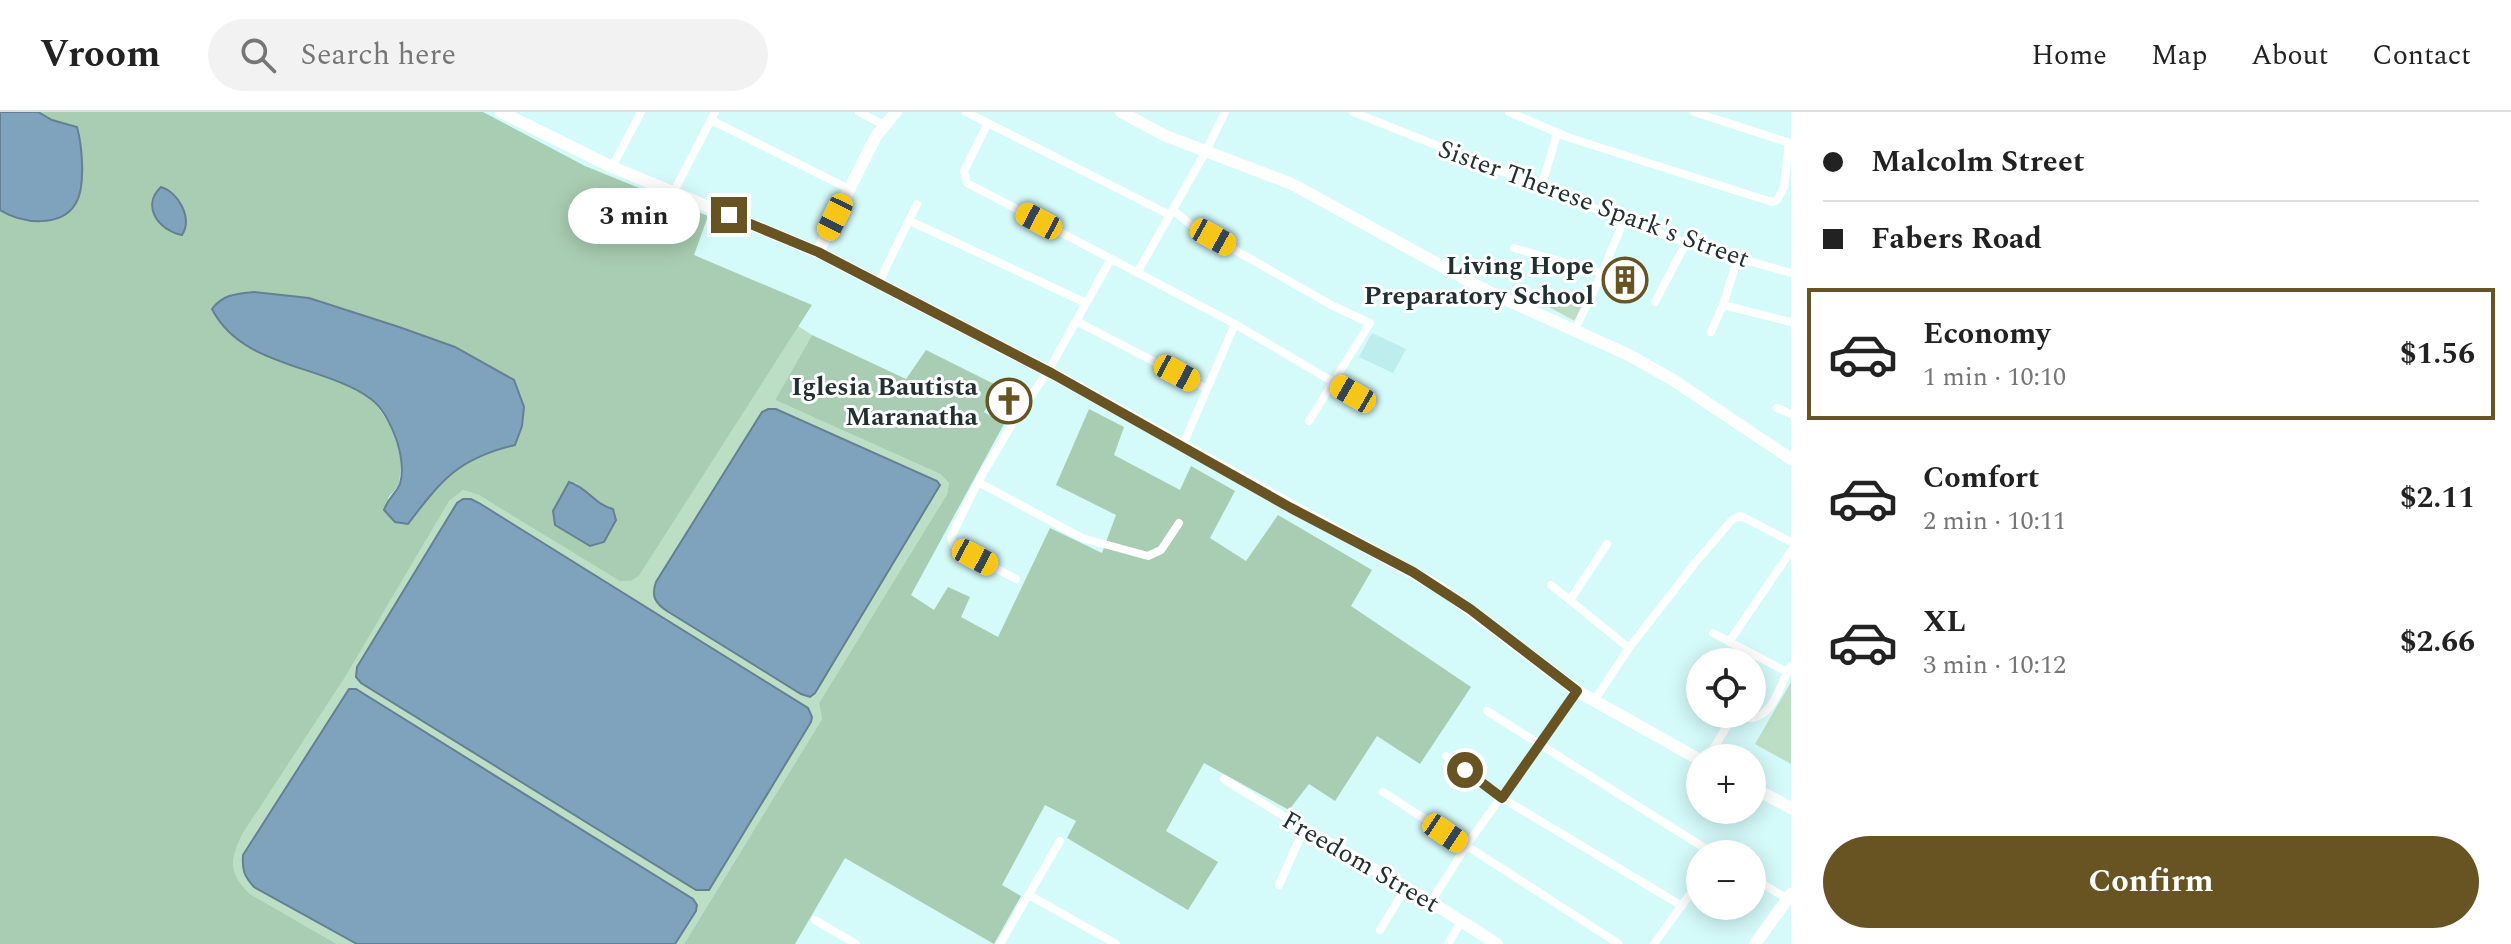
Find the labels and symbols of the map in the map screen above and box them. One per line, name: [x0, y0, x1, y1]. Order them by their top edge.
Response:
street label: Sister Therese Spark's Street: [1432, 129, 1755, 279]
callout: 3 min: [569, 187, 701, 243]
car: [814, 190, 856, 244]
route end: [711, 197, 747, 233]
car: [1012, 199, 1066, 243]
car: [1186, 215, 1240, 259]
place label: Living Hope Preparatory School: [1364, 246, 1594, 316]
building icon: Living Hope Preparatory School: [1601, 256, 1649, 304]
car: [1150, 351, 1204, 395]
place label: Iglesia Bautista Maranatha: [791, 367, 979, 437]
car: [1326, 372, 1380, 416]
church icon: Iglesia Bautista Maranatha: [985, 377, 1033, 425]
car: [948, 535, 1002, 579]
route start: [1447, 752, 1483, 788]
street label: Freedom Street: [1274, 800, 1447, 923]
car: [1418, 810, 1472, 856]

